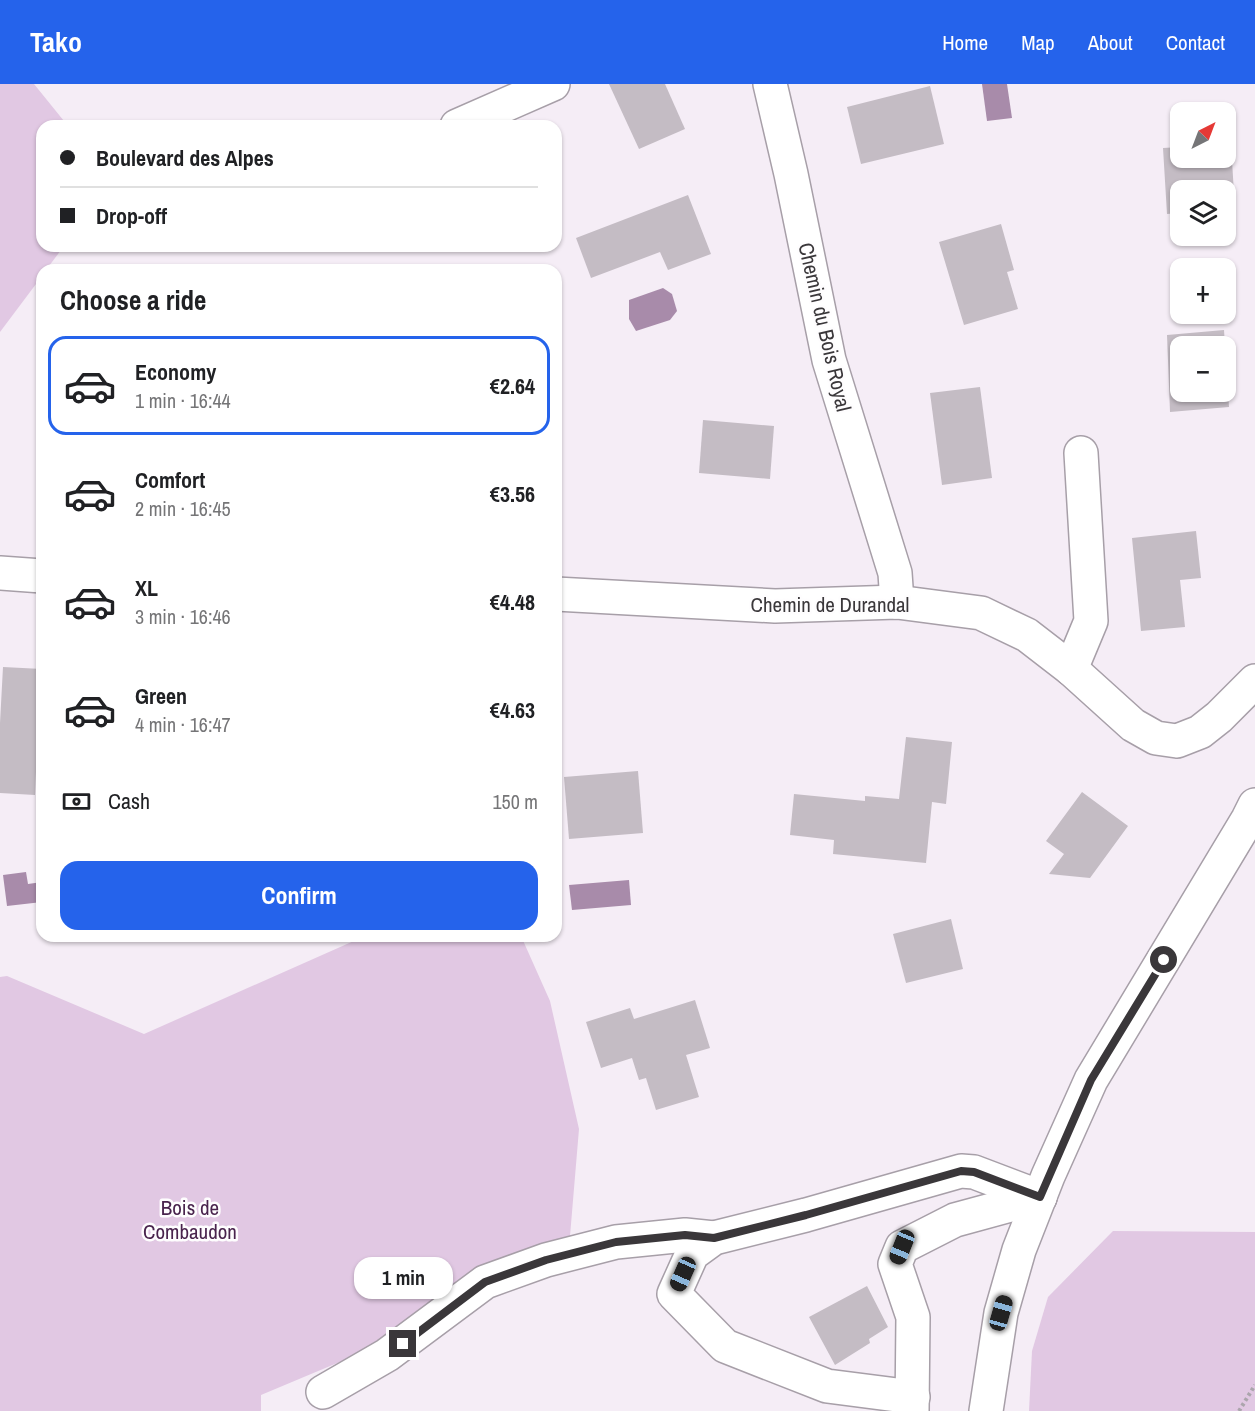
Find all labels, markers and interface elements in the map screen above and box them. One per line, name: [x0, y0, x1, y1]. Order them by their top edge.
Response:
text: Tako: [30, 23, 82, 61]
text: Home: [942, 28, 988, 57]
text: Map: [1021, 28, 1055, 57]
text: About: [1088, 28, 1133, 57]
text: Contact: [1166, 28, 1225, 57]
north arrow: [1170, 102, 1236, 168]
map controls: [1170, 102, 1236, 402]
text: Boulevard des Alpes: [96, 143, 274, 173]
button: layers: [1170, 180, 1236, 246]
text: Drop-off: [96, 201, 167, 231]
street label: Chemin du Bois Royal: [791, 240, 859, 414]
button: +: [1170, 258, 1236, 324]
text: Choose a ride: [60, 282, 206, 318]
button: −: [1170, 336, 1236, 402]
text: Economy: [135, 357, 216, 387]
icon: car: [63, 359, 117, 413]
text: €2.64: [490, 371, 535, 401]
text: 1 min · 16:44: [135, 387, 231, 414]
text: Comfort: [135, 465, 205, 495]
icon: car: [63, 467, 117, 521]
text: €3.56: [490, 479, 535, 509]
text: 2 min · 16:45: [135, 495, 231, 522]
text: XL: [135, 573, 158, 603]
icon: car: [63, 575, 117, 629]
text: €4.48: [490, 587, 535, 617]
street label: Chemin de Durandal: [751, 590, 909, 619]
text: 3 min · 16:46: [135, 603, 231, 630]
text: Green: [135, 681, 187, 711]
icon: car: [63, 683, 117, 737]
text: €4.63: [490, 695, 535, 725]
text: 4 min · 16:47: [135, 711, 231, 738]
icon: cash: [60, 785, 93, 818]
text: Cash: [108, 786, 150, 816]
text: 150 m: [492, 788, 538, 815]
button: Confirm: [60, 861, 538, 930]
route start: [1150, 946, 1177, 973]
park label: Bois de Combaudon: [143, 1193, 237, 1246]
car: [887, 1227, 917, 1267]
car: [667, 1254, 699, 1294]
callout: 1 min: [354, 1257, 452, 1299]
text: 1 min: [382, 1264, 425, 1291]
car: [987, 1293, 1015, 1333]
route end: [389, 1330, 416, 1357]

